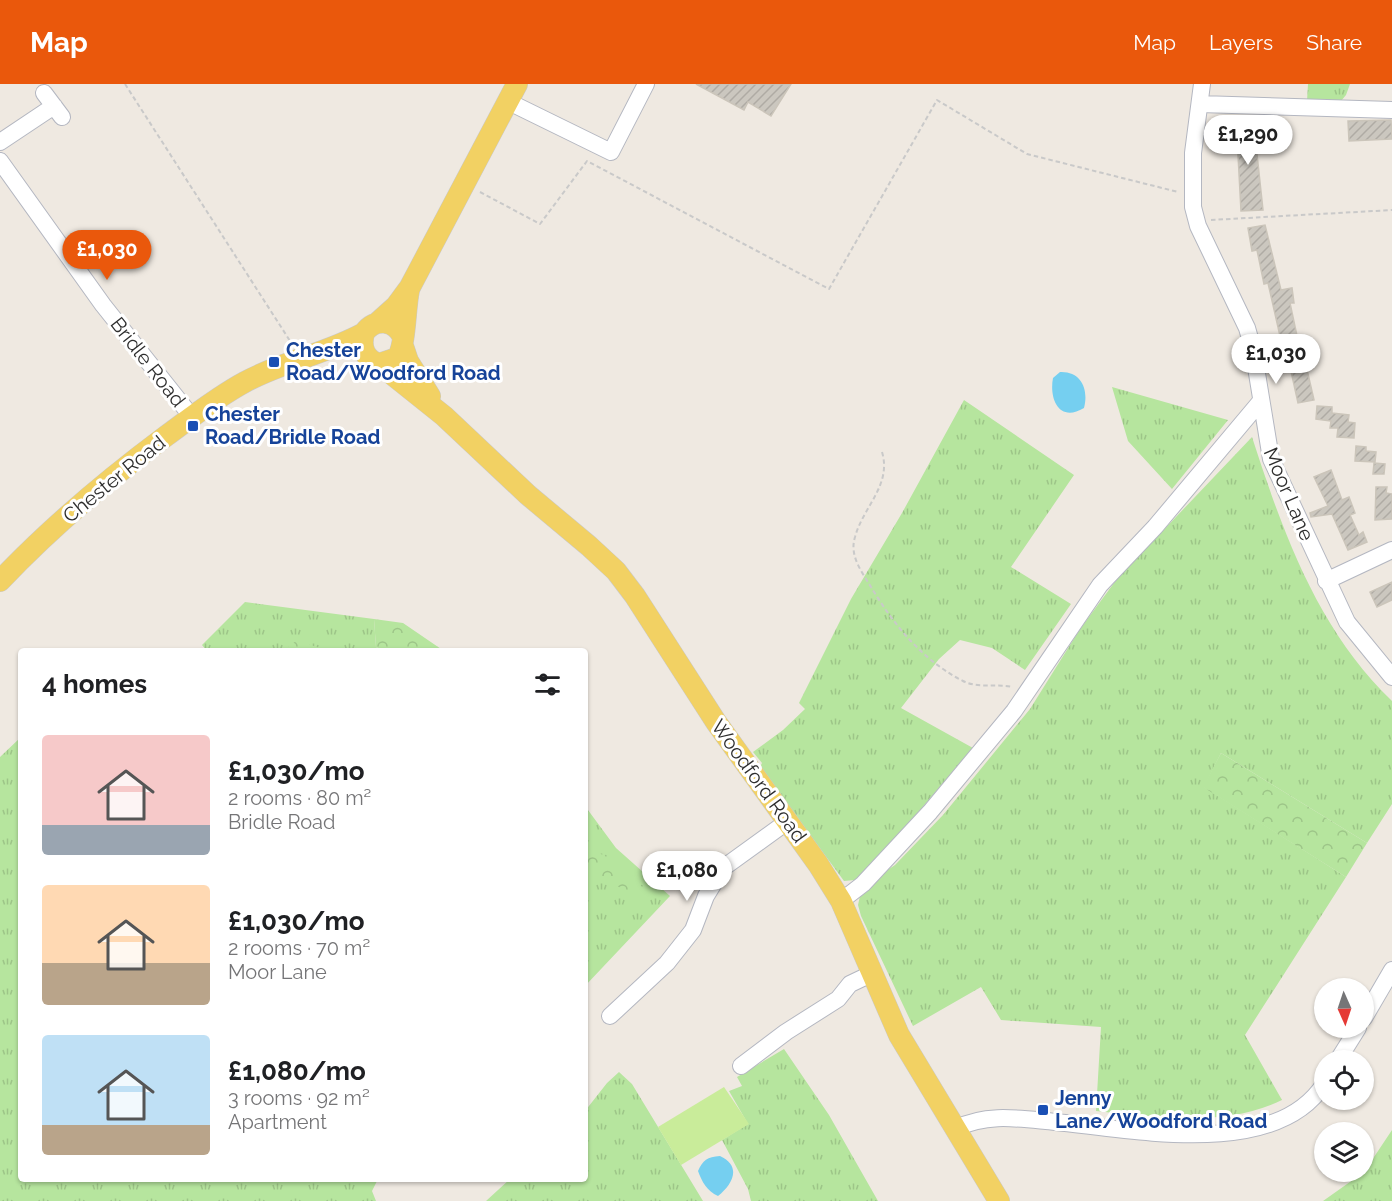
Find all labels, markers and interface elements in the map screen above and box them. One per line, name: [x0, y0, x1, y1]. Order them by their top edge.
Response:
text: Map: [30, 26, 88, 59]
text: Map: [1133, 30, 1176, 55]
text: Layers: [1209, 30, 1273, 55]
text: Share: [1306, 30, 1362, 55]
pin: £1,290: [1199, 115, 1297, 166]
text: £1,290: [1218, 122, 1278, 146]
pin: £1,030: [58, 230, 156, 281]
text: £1,030: [76, 237, 138, 261]
street label: Bridle Road: [105, 312, 191, 412]
pin: £1,030: [1227, 334, 1325, 385]
place label: Chester Road/Woodford Road: [286, 338, 501, 385]
text: £1,030: [1245, 341, 1307, 365]
marker: Chester Road/Woodford Road: [267, 355, 281, 369]
place label: Chester Road/Bridle Road: [205, 402, 380, 449]
marker: Chester Road/Bridle Road: [186, 419, 200, 433]
street label: Chester Road: [58, 430, 170, 528]
street label: Moor Lane: [1259, 444, 1319, 544]
icon: filters: [531, 668, 564, 701]
text: 4 homes: [42, 669, 147, 699]
street label: Woodford Road: [706, 715, 812, 847]
text: £1,030/mo: [228, 756, 364, 786]
icon: home: [90, 759, 162, 831]
text: 2 rooms · 80 m²: [228, 786, 371, 810]
text: Bridle Road: [228, 810, 335, 834]
pin: £1,080: [638, 851, 736, 902]
text: £1,080: [656, 858, 718, 882]
text: £1,030/mo: [228, 906, 364, 936]
icon: home: [90, 909, 162, 981]
text: 2 rooms · 70 m²: [228, 936, 370, 960]
text: Moor Lane: [228, 960, 327, 984]
north arrow: [1314, 978, 1374, 1038]
map controls: [1314, 978, 1374, 1182]
button: locate: [1314, 1050, 1374, 1110]
text: £1,080/mo: [228, 1056, 366, 1086]
icon: home: [90, 1059, 162, 1131]
text: 3 rooms · 92 m²: [228, 1086, 370, 1110]
place label: Jenny Lane/Woodford Road: [1055, 1086, 1267, 1133]
marker: Jenny Lane/Woodford Road: [1036, 1103, 1050, 1117]
text: Apartment: [228, 1110, 327, 1134]
button: layers: [1314, 1122, 1374, 1182]

